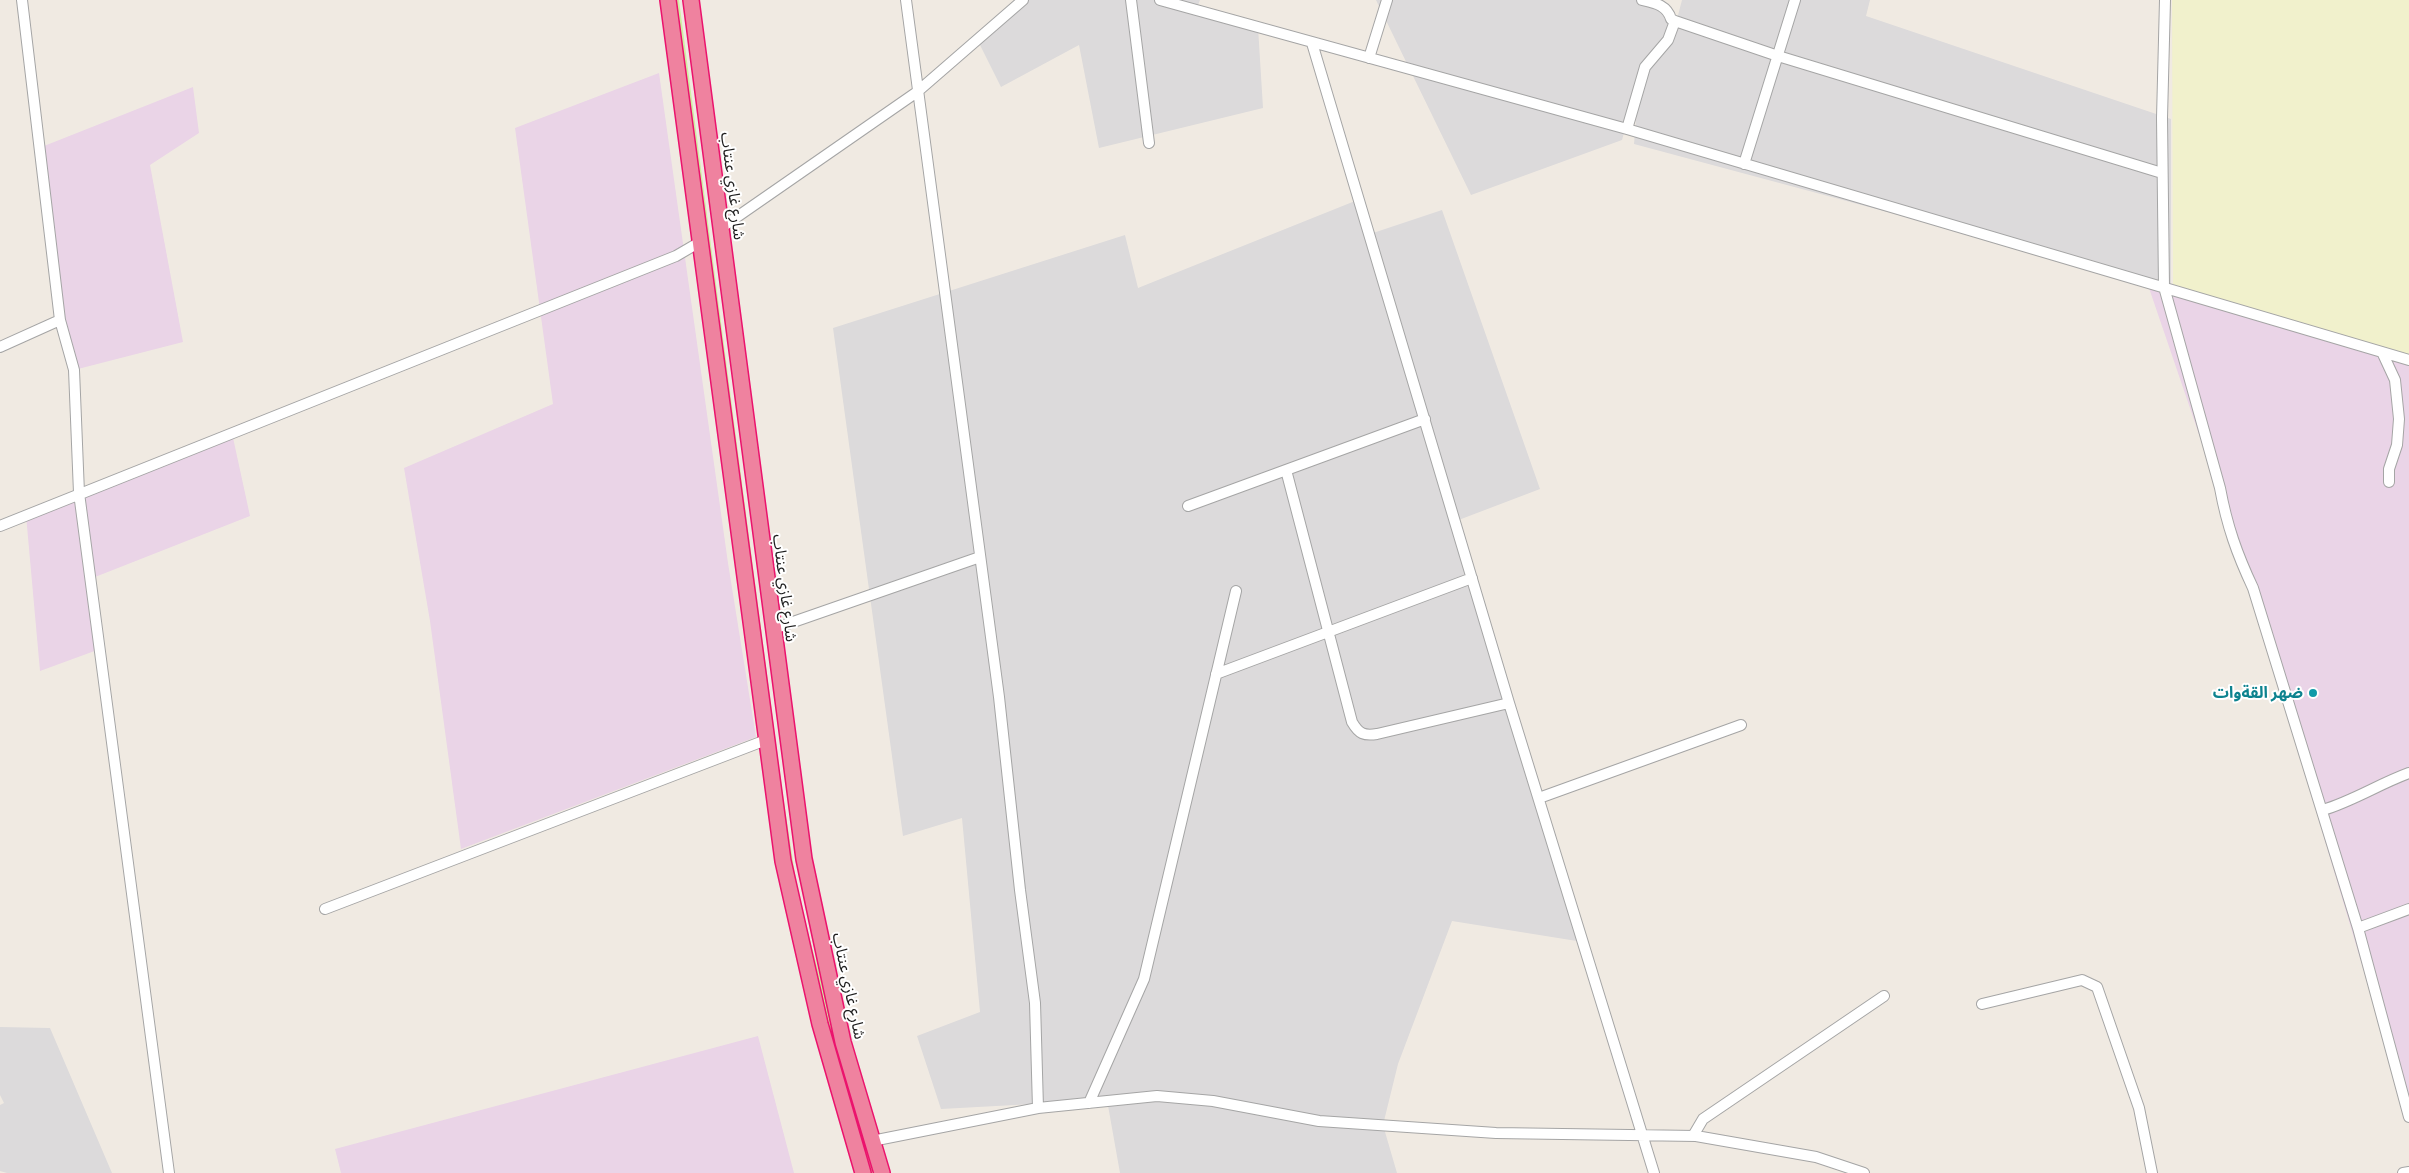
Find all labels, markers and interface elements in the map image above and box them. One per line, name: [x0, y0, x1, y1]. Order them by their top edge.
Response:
street label: شارع غازي عنتاب: [717, 131, 749, 241]
street label: شارع غازي عنتاب: [769, 533, 801, 643]
place label: ضهر القةوات: [2213, 683, 2303, 703]
marker: ضهر القةوات: [2307, 687, 2319, 699]
street label: شارع غازي عنتاب: [828, 931, 870, 1041]

